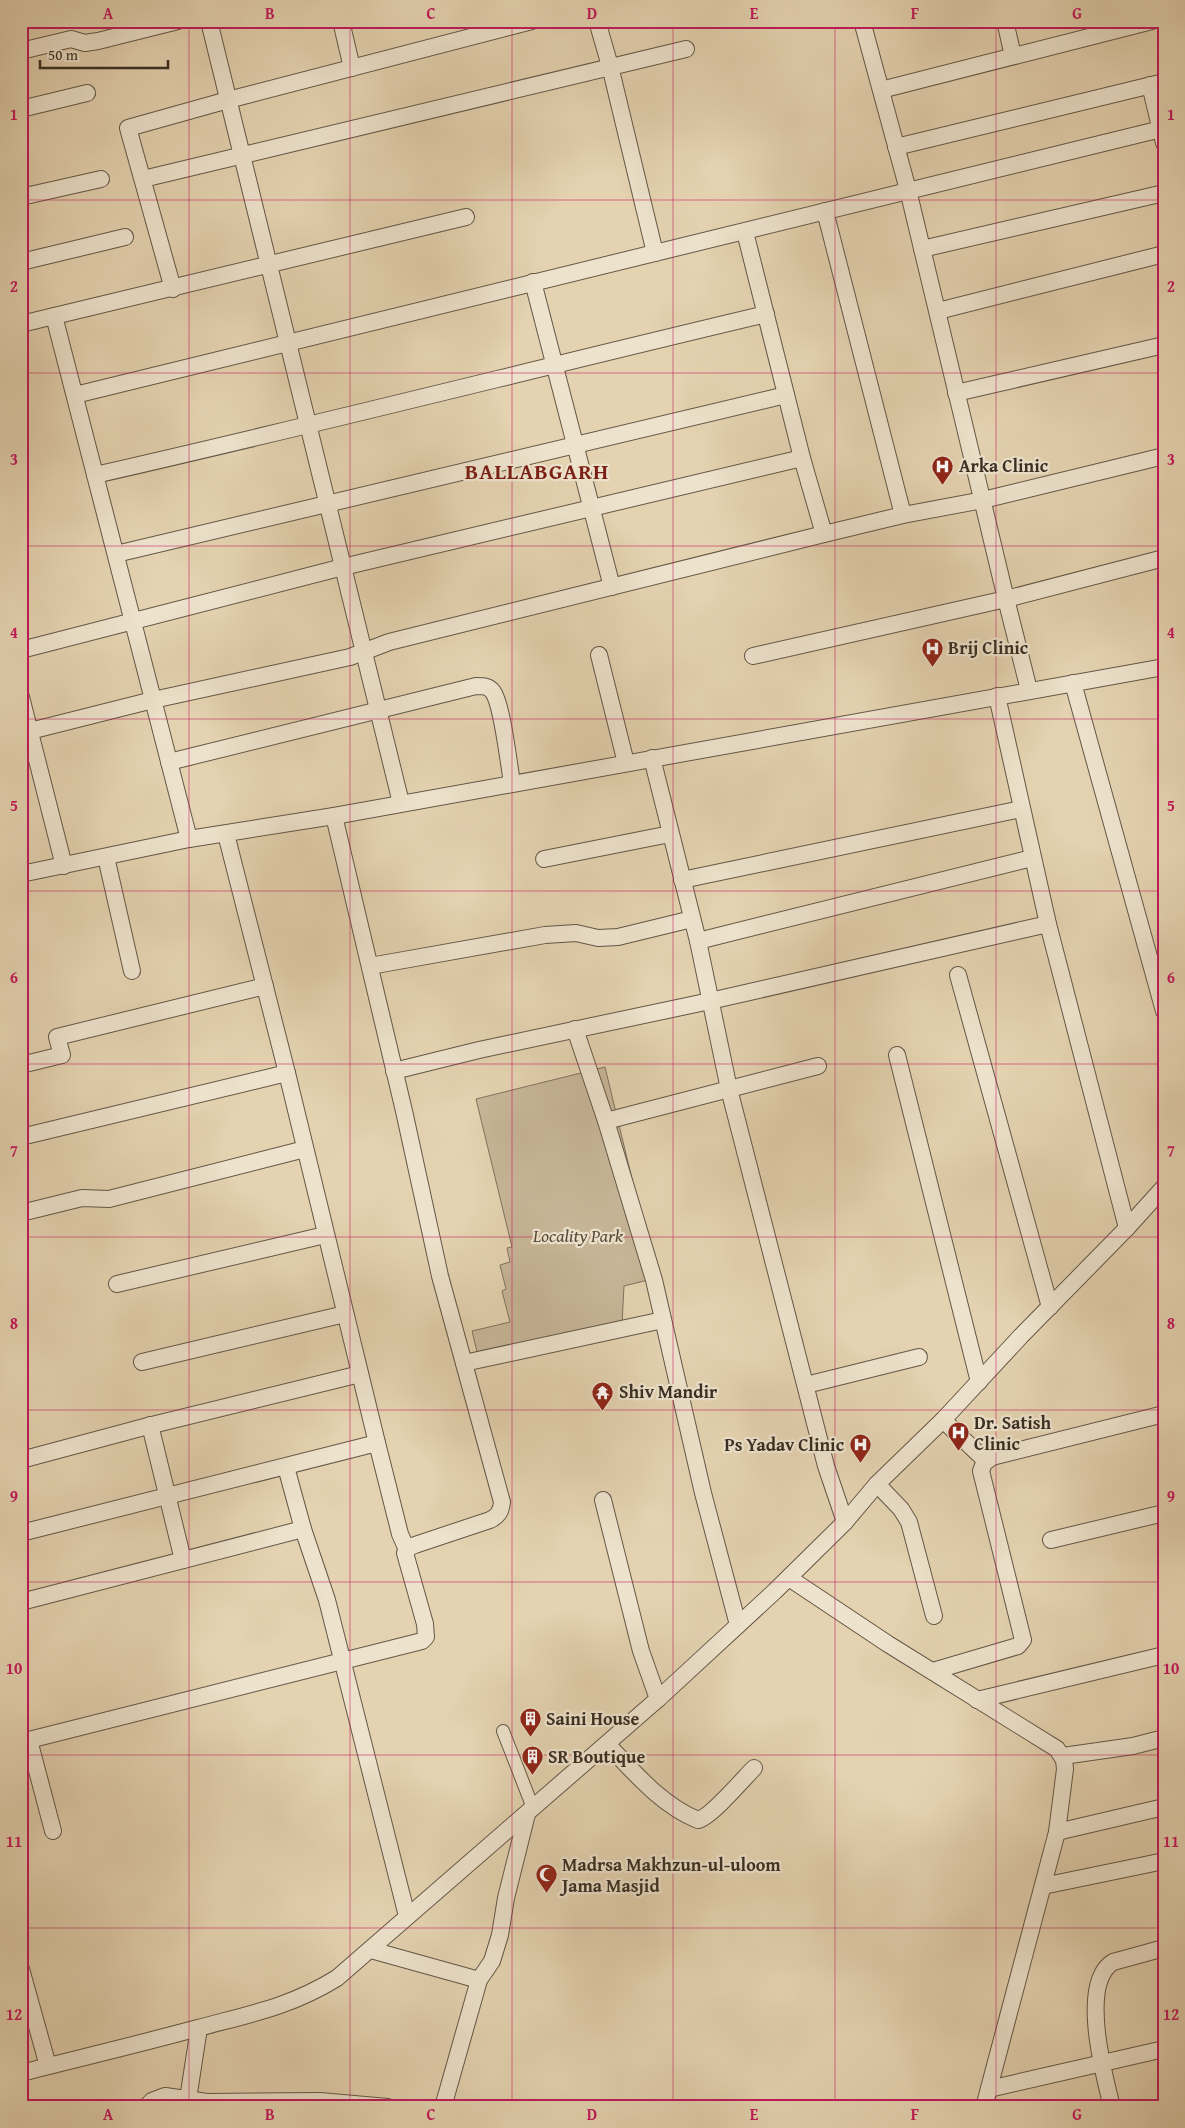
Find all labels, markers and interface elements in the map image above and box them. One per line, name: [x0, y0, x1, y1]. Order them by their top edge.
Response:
text: A: [103, 1, 114, 25]
text: B: [265, 1, 275, 25]
text: C: [426, 1, 436, 25]
text: D: [587, 1, 597, 25]
text: E: [750, 1, 759, 25]
text: F: [911, 1, 919, 25]
text: G: [1072, 1, 1082, 25]
scale bar: [40, 38, 168, 70]
text: 50 m: [48, 44, 79, 65]
text: 1: [10, 102, 18, 126]
text: 1: [1167, 102, 1175, 126]
text: 2: [10, 274, 18, 298]
text: 2: [1167, 274, 1175, 298]
text: 3: [10, 447, 18, 471]
text: 3: [1167, 447, 1175, 471]
place label: Arka Clinic: [959, 452, 1048, 479]
hospital icon: Arka Clinic: [931, 454, 955, 485]
district label: BALLABGARH: [465, 455, 609, 487]
text: 4: [10, 620, 18, 644]
text: 4: [1167, 620, 1175, 644]
place label: Brij Clinic: [948, 634, 1028, 661]
hospital icon: Brij Clinic: [920, 636, 944, 667]
text: 5: [10, 793, 18, 817]
text: 5: [1167, 793, 1175, 817]
text: 6: [10, 965, 18, 989]
text: 6: [1167, 965, 1175, 989]
text: 7: [10, 1138, 18, 1162]
text: 7: [1167, 1138, 1175, 1162]
park label: Locality Park: [532, 1222, 624, 1249]
text: 8: [10, 1311, 18, 1335]
text: 8: [1167, 1311, 1175, 1335]
place label: Shiv Mandir: [619, 1378, 718, 1405]
temple icon: Shiv Mandir: [591, 1380, 615, 1411]
place label: Dr. Satish Clinic: [974, 1409, 1052, 1457]
hospital icon: Dr. Satish Clinic: [946, 1421, 970, 1452]
place label: Ps Yadav Clinic: [724, 1431, 844, 1458]
hospital icon: Ps Yadav Clinic: [848, 1433, 872, 1464]
text: 9: [10, 1484, 18, 1508]
text: 9: [1167, 1484, 1175, 1508]
text: 10: [6, 1656, 22, 1680]
text: 10: [1163, 1656, 1179, 1680]
place label: Saini House: [546, 1705, 640, 1732]
building icon: Saini House: [518, 1707, 542, 1738]
place label: SR Boutique: [548, 1743, 645, 1770]
building icon: SR Boutique: [520, 1745, 544, 1776]
text: 11: [6, 1829, 22, 1853]
text: 11: [1163, 1829, 1179, 1853]
place label: Madrsa Makhzun-ul-uloom Jama Masjid: [559, 1851, 781, 1899]
mosque icon: Madrsa Makhzun-ul-uloom Jama Masjid: [534, 1863, 558, 1894]
text: 12: [6, 2002, 22, 2026]
text: 12: [1163, 2002, 1179, 2026]
text: A: [103, 2102, 114, 2126]
text: B: [265, 2102, 275, 2126]
text: C: [426, 2102, 436, 2126]
text: D: [587, 2102, 597, 2126]
text: E: [750, 2102, 759, 2126]
text: F: [911, 2102, 919, 2126]
text: G: [1072, 2102, 1082, 2126]

